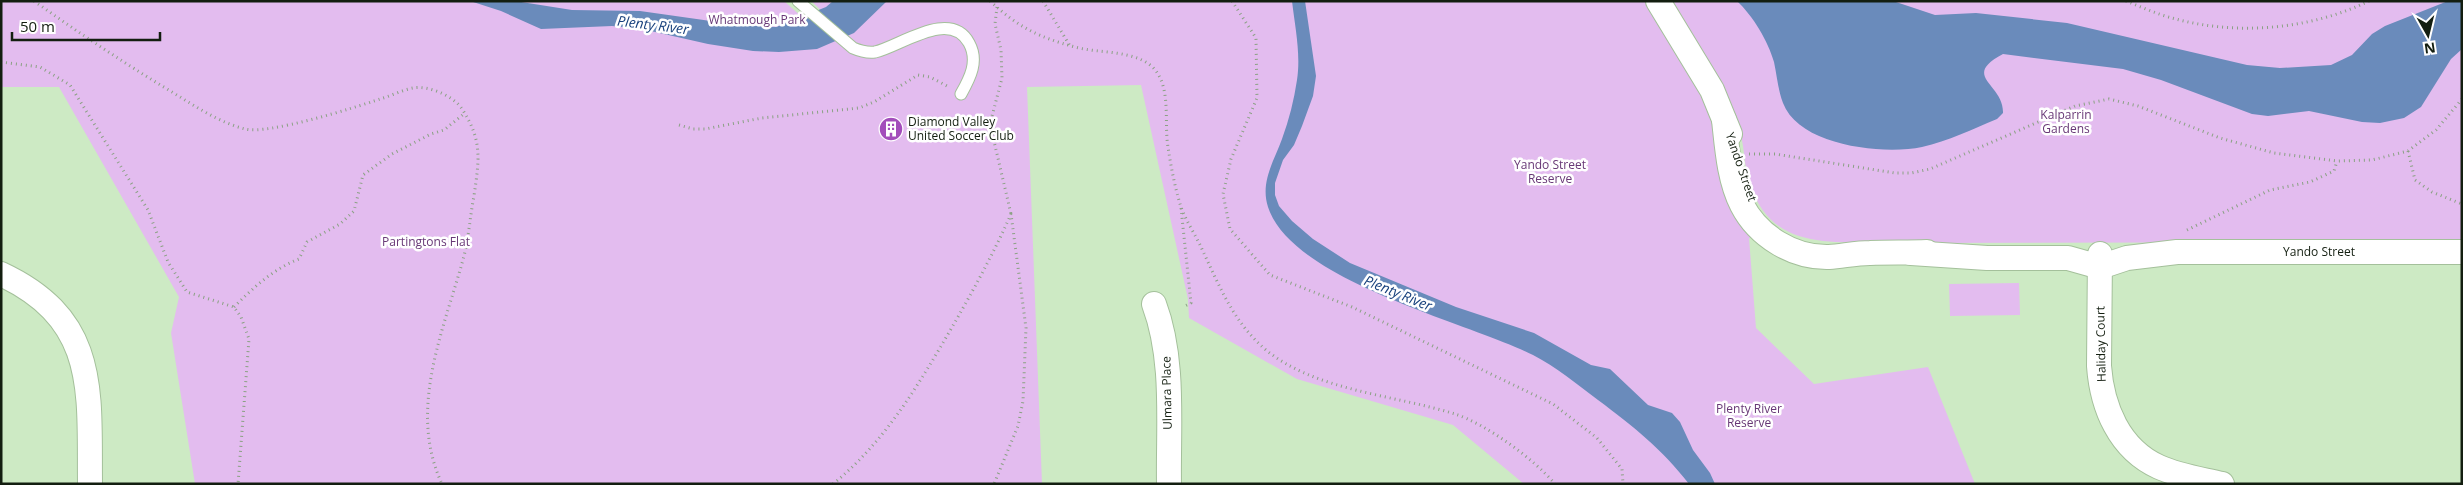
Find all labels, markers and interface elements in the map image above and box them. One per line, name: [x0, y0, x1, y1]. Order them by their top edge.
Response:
scale bar: [12, 10, 160, 42]
north arrow: [2403, 10, 2453, 60]
water label: Plenty River: [616, 11, 690, 38]
park label: Whatmough Park: [708, 11, 806, 28]
text: 50 m: [20, 16, 55, 36]
text: N: [2423, 38, 2437, 59]
park label: Kalparrin Gardens: [2040, 106, 2092, 137]
place label: Diamond Valley United Soccer Club: [908, 113, 1014, 144]
building icon: Diamond Valley United Soccer Club: [878, 116, 904, 142]
street label: Yando Street: [1722, 130, 1761, 204]
park label: Yando Street Reserve: [1514, 156, 1586, 187]
park label: Partingtons Flat: [382, 233, 470, 250]
street label: Yando Street: [2283, 243, 2355, 260]
water label: Plenty River: [1361, 270, 1435, 315]
street label: Haliday Court: [2091, 306, 2110, 382]
street label: Ulmara Place: [1157, 356, 1176, 430]
park label: Plenty River Reserve: [1716, 400, 1782, 431]

